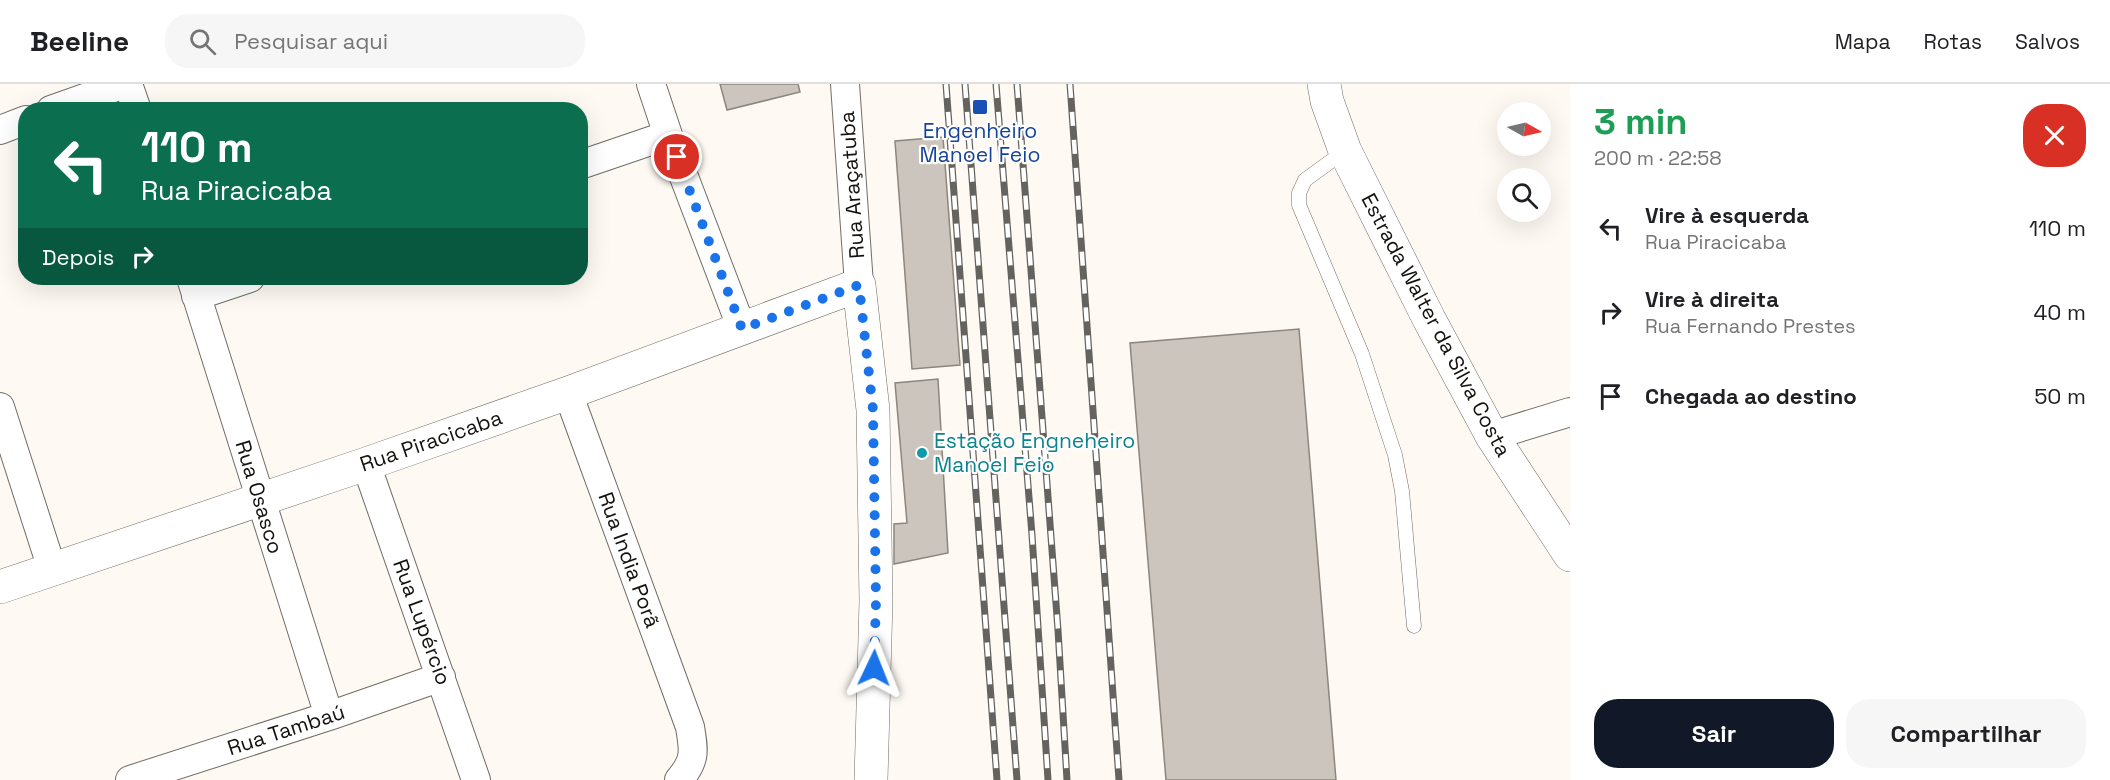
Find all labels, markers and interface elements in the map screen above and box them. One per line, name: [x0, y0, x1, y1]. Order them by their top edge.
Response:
search box: [165, 14, 585, 68]
text: Beeline: [30, 23, 129, 59]
icon: search: [186, 25, 219, 58]
text: Pesquisar aqui: [234, 27, 388, 55]
text: Mapa: [1835, 28, 1890, 55]
text: Rotas: [1923, 28, 1982, 55]
text: Salvos: [2015, 28, 2080, 55]
marker: Engenheiro Manoel Feio: [971, 98, 989, 116]
text: 3 min: [1594, 99, 1688, 145]
north arrow: [1497, 102, 1551, 156]
map controls: [1497, 102, 1551, 222]
button: close: [2023, 104, 2086, 167]
street label: Rua Araçatuba: [833, 110, 870, 260]
place label: Engenheiro Manoel Feio: [920, 117, 1040, 168]
text: 110 m: [141, 121, 253, 174]
icon: left: [42, 126, 120, 204]
pin: [651, 131, 702, 182]
icon: arrive: [660, 140, 693, 173]
text: 200 m · 22:58: [1594, 145, 1722, 171]
button: search: [1497, 168, 1551, 222]
text: Rua Piracicaba: [141, 173, 332, 208]
street label: Estrada Walter da Silva Costa: [1355, 188, 1517, 461]
text: Vire à esquerda: [1645, 201, 1809, 229]
icon: left: [1594, 212, 1627, 245]
text: 110 m: [2029, 214, 2086, 242]
text: Rua Piracicaba: [1645, 229, 1787, 255]
icon: right: [126, 240, 159, 273]
text: Depois: [42, 243, 114, 271]
text: Vire à direita: [1645, 285, 1779, 313]
icon: right: [1594, 296, 1627, 329]
text: 40 m: [2034, 298, 2086, 326]
text: Rua Fernando Prestes: [1645, 313, 1856, 339]
icon: arrive: [1594, 380, 1627, 413]
text: Chegada ao destino: [1645, 382, 1857, 410]
text: 50 m: [2034, 382, 2086, 410]
street label: Rua Piracicaba: [356, 404, 506, 477]
place label: Estação Engneheiro Manoel Feio: [934, 427, 1135, 478]
street label: Rua Osasco: [229, 437, 290, 557]
marker: Estação Engneheiro Manoel Feio: [915, 446, 929, 460]
street label: Rua India Porã: [592, 488, 667, 631]
street label: Rua Lupércio: [387, 555, 458, 688]
position arrow: [842, 636, 906, 700]
street label: Rua Tambaú: [224, 698, 348, 761]
button: Sair: [1594, 699, 1834, 768]
button: Compartilhar: [1846, 699, 2086, 768]

